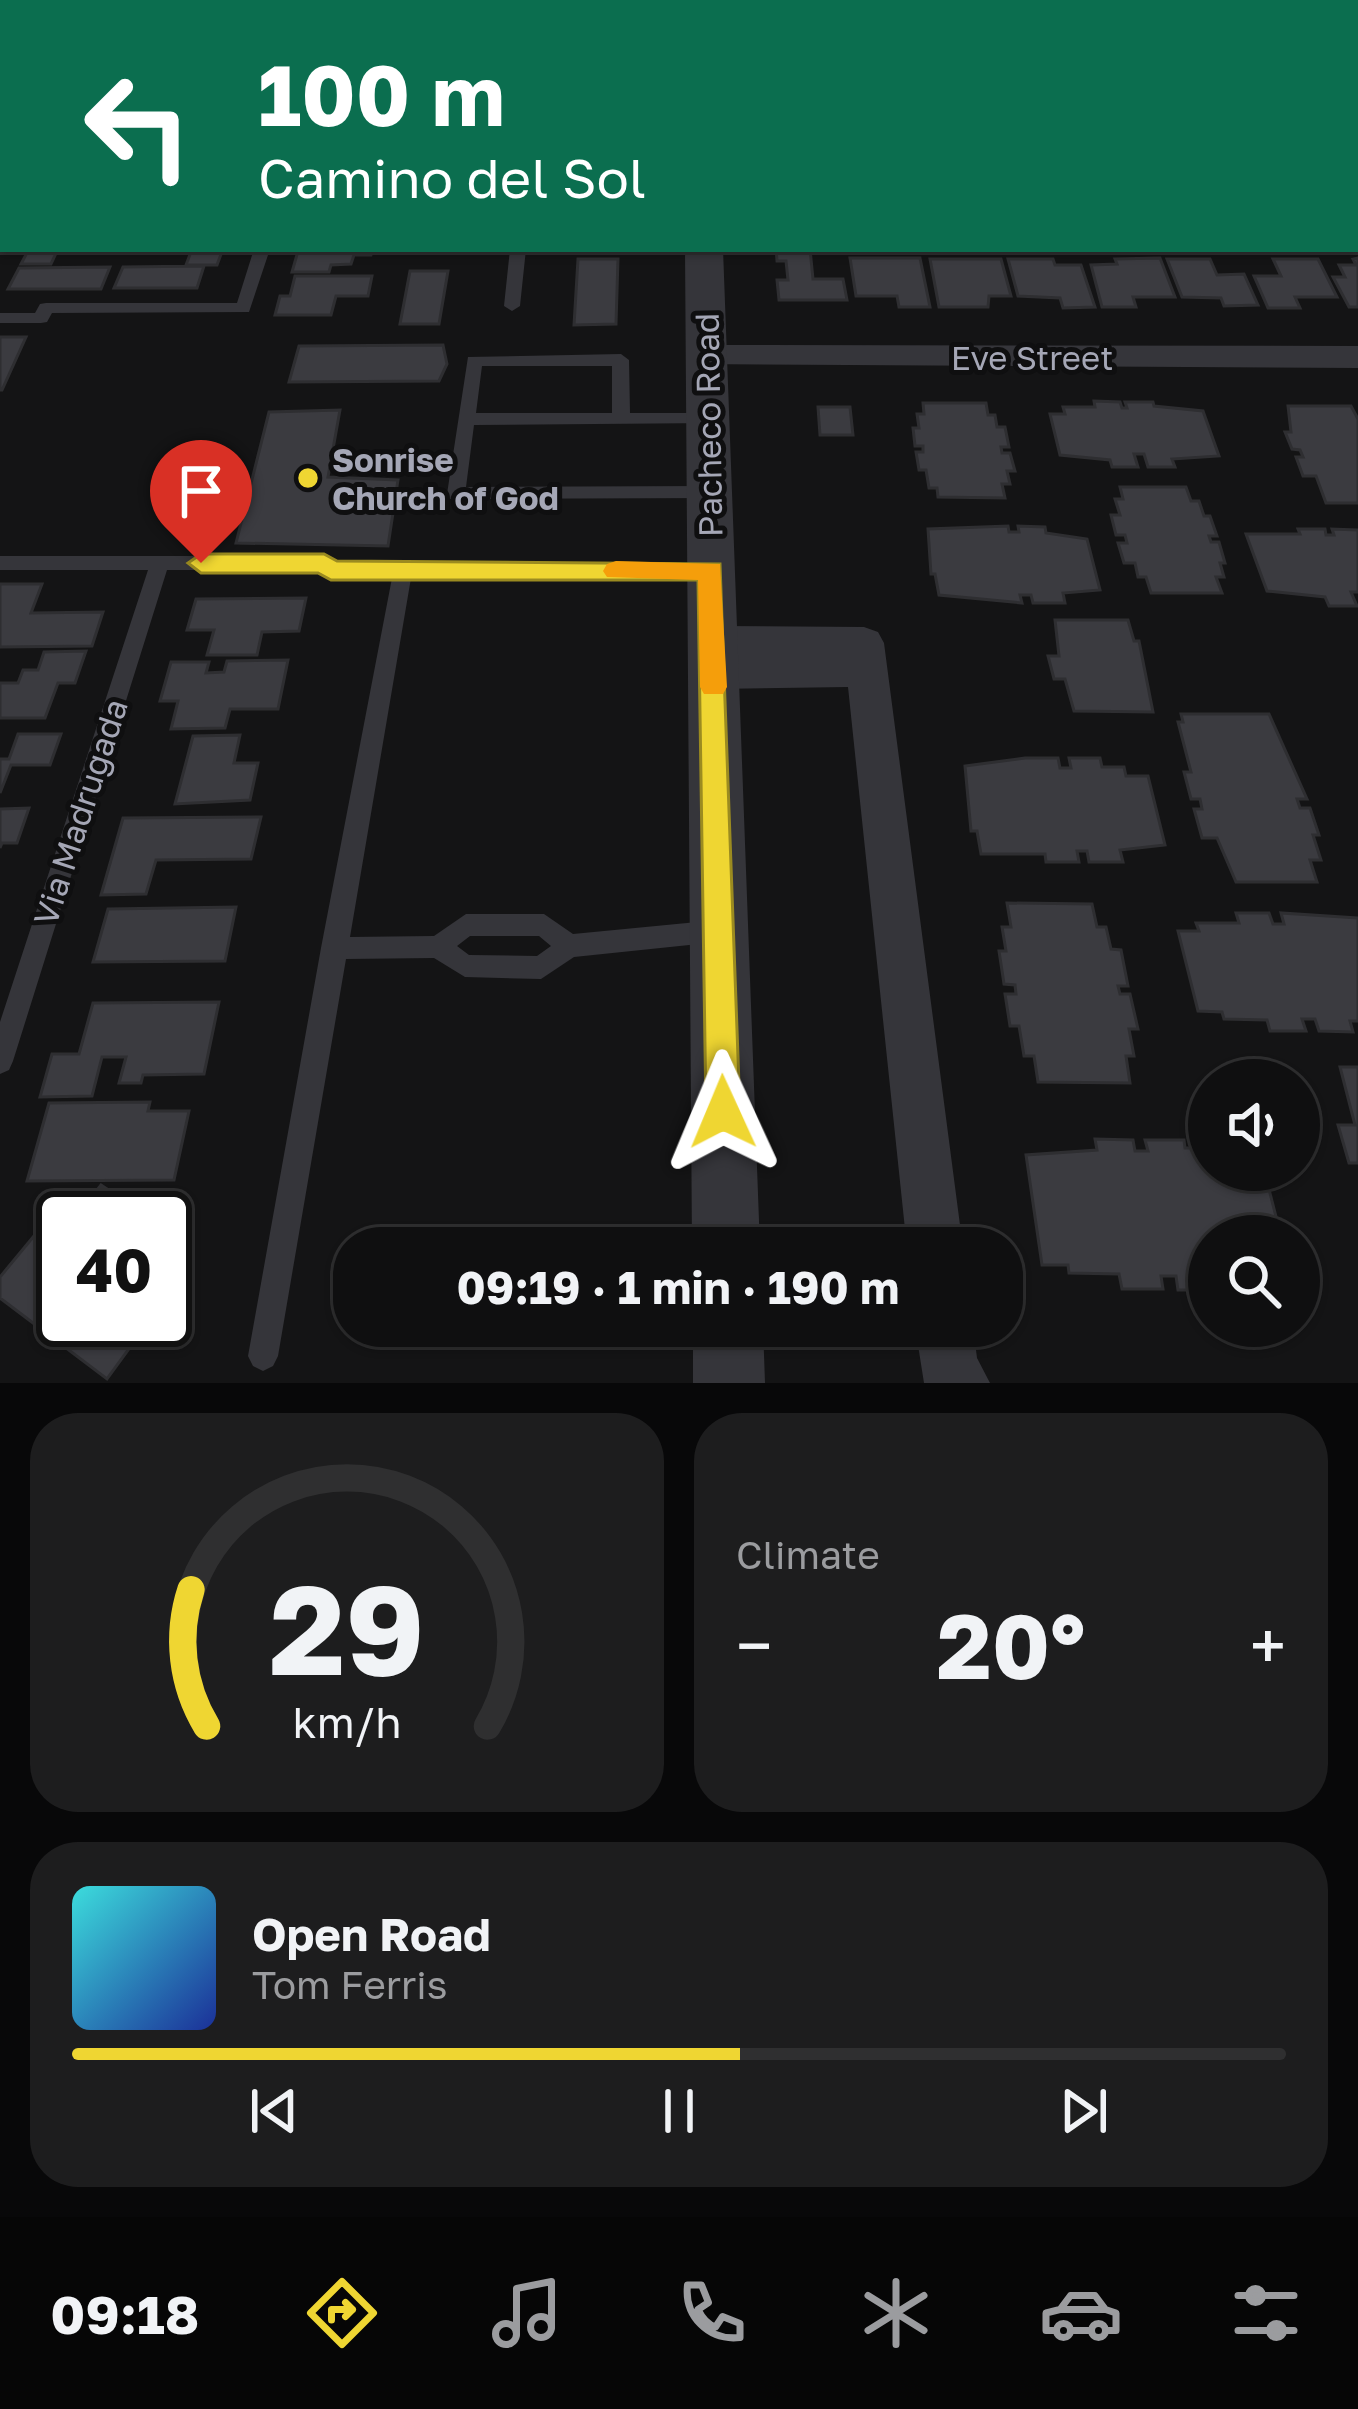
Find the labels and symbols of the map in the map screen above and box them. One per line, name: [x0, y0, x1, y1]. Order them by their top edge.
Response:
street label: Pacheco Road: [687, 313, 729, 537]
street label: Eve Street: [951, 338, 1113, 377]
pin: [150, 440, 252, 563]
place label: Sonrise Church of God: [332, 440, 559, 517]
marker: Sonrise Church of God: [295, 465, 321, 491]
street label: Via Madrugada: [25, 694, 135, 930]
position arrow: [660, 1049, 786, 1175]
speed limit sign: 40: [36, 1191, 192, 1347]

